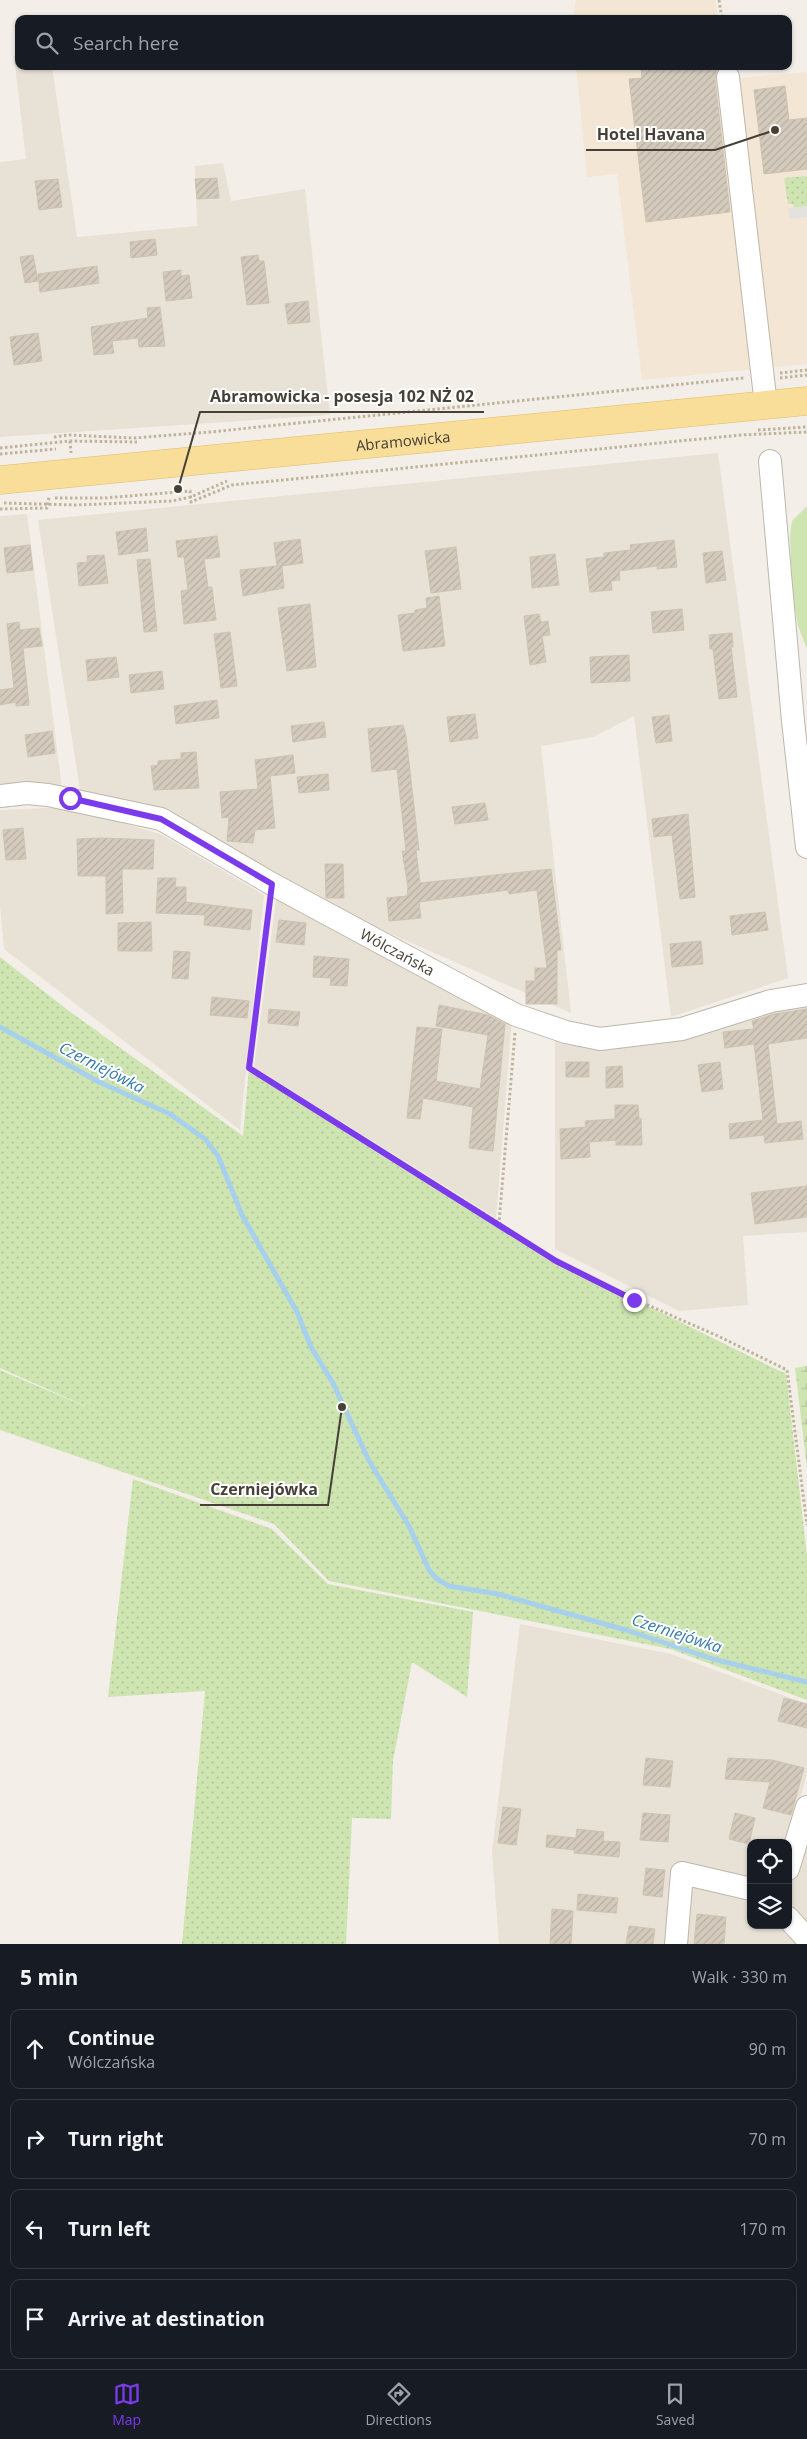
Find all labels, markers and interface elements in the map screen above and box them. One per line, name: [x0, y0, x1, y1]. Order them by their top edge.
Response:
search box: [15, 15, 792, 70]
icon: search: [33, 29, 61, 57]
text: Search here: [73, 30, 179, 56]
callout: Hotel Havana: [586, 119, 715, 150]
text: Hotel Havana: [597, 123, 705, 145]
callout: Abramowicka - posesja 102 NŻ 02: [200, 381, 484, 412]
text: Abramowicka - posesja 102 NŻ 02: [210, 385, 474, 407]
street label: Abramowicka: [355, 426, 451, 455]
route start: [59, 787, 82, 810]
street label: Wólczańska: [357, 923, 438, 980]
water label: Czerniejówka: [55, 1036, 149, 1098]
route end: [623, 1289, 646, 1312]
callout: Czerniejówka: [200, 1474, 328, 1505]
text: Czerniejówka: [210, 1478, 318, 1500]
water label: Czerniejówka: [629, 1608, 725, 1658]
map controls: [747, 1839, 792, 1929]
button: locate: [747, 1839, 792, 1884]
button: layers: [747, 1884, 792, 1929]
text: 5 min: [20, 1963, 78, 1991]
text: Walk · 330 m: [692, 1966, 787, 1988]
text: Continue: [68, 2025, 155, 2051]
icon: ahead: [21, 2035, 49, 2063]
text: 90 m: [749, 2038, 786, 2060]
text: Wólczańska: [68, 2051, 155, 2073]
icon: right: [21, 2125, 49, 2153]
text: Turn right: [68, 2126, 163, 2152]
text: 70 m: [749, 2128, 786, 2150]
icon: left: [21, 2215, 49, 2243]
text: Turn left: [68, 2216, 150, 2242]
text: 170 m: [740, 2218, 786, 2240]
icon: arrive: [21, 2305, 49, 2333]
text: Arrive at destination: [68, 2306, 265, 2332]
tab: Map: [112, 2380, 141, 2429]
tab: Directions: [365, 2380, 432, 2429]
tab: Saved: [656, 2380, 695, 2429]

